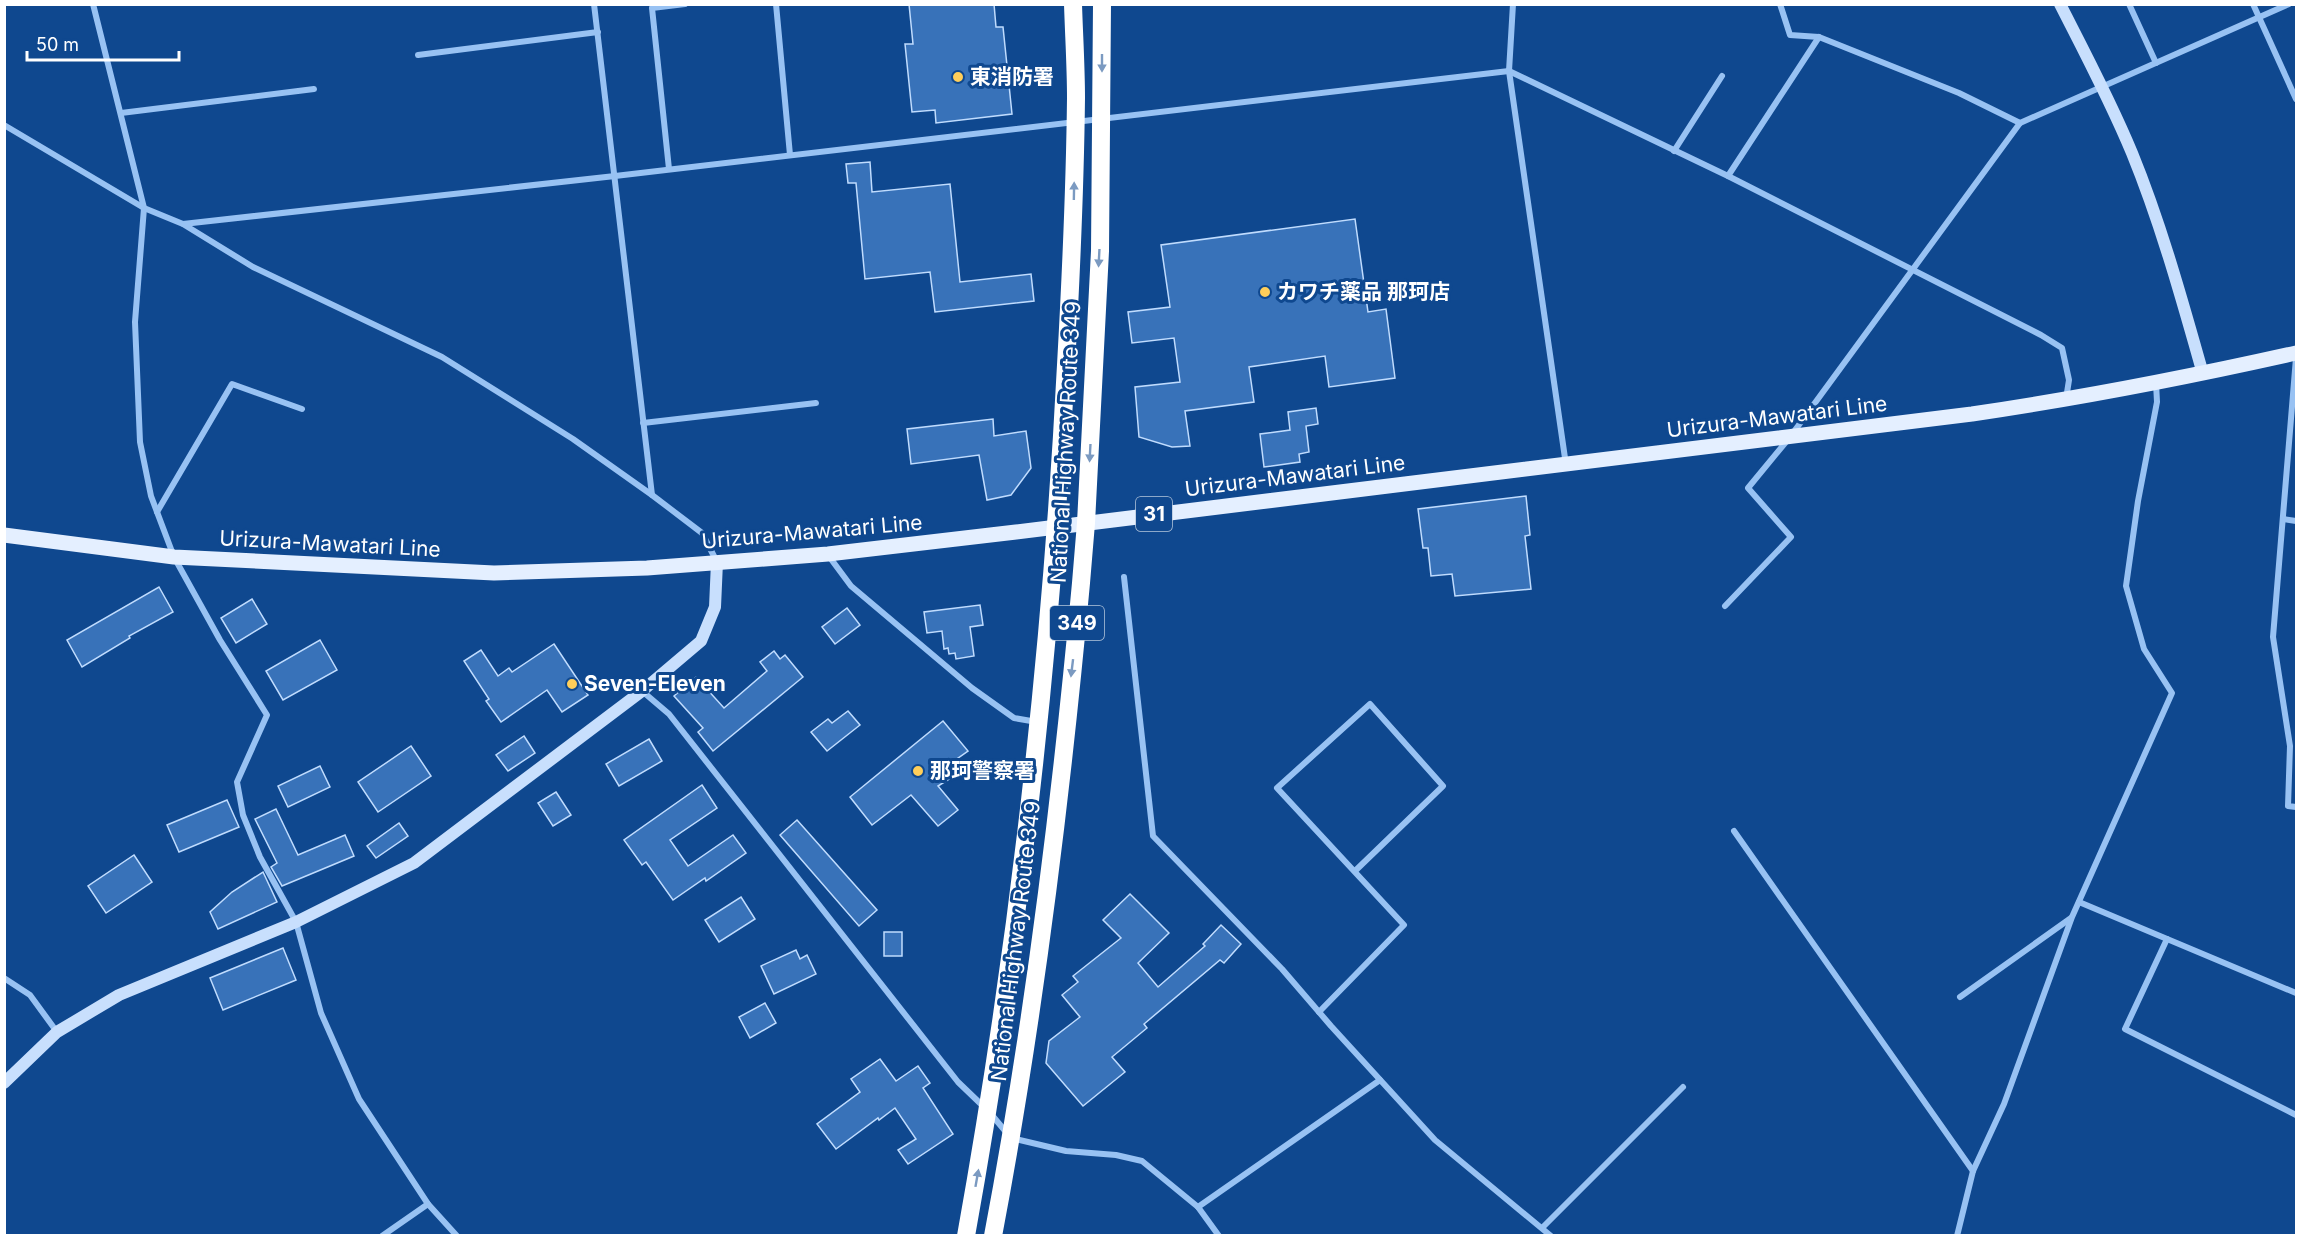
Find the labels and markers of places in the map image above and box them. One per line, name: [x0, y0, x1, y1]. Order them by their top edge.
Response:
place label: 東消防署: [970, 64, 1054, 89]
marker: 東消防署: [951, 70, 965, 84]
place label: カワチ薬品 那珂店: [1277, 279, 1450, 304]
marker: カワチ薬品 那珂店: [1258, 285, 1272, 299]
place label: Seven-Eleven: [584, 671, 726, 696]
marker: Seven-Eleven: [565, 677, 579, 691]
place label: 那珂警察署: [930, 758, 1035, 783]
marker: 那珂警察署: [911, 764, 925, 778]

